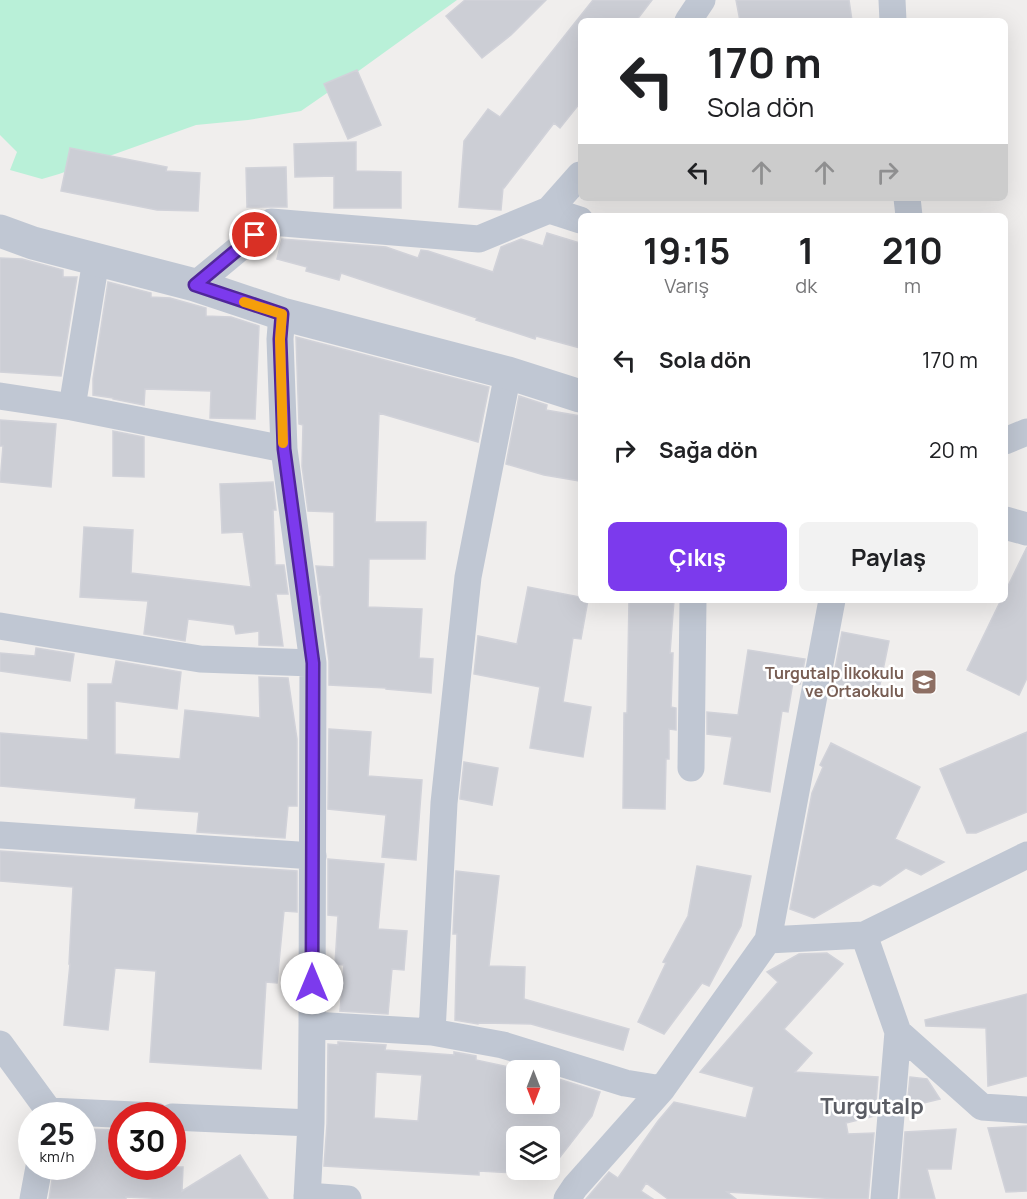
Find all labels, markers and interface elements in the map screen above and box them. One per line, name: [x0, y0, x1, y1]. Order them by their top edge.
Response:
text: 170 m: [707, 33, 822, 91]
icon: left: [608, 42, 686, 120]
text: Sola dön: [707, 88, 814, 125]
icon: left: [682, 156, 715, 189]
icon: ahead: [745, 156, 778, 189]
icon: ahead: [808, 156, 841, 189]
icon: right: [871, 156, 904, 189]
pin: [229, 209, 280, 260]
icon: arrive: [238, 218, 271, 251]
text: 19:15: [643, 226, 730, 275]
text: 1: [798, 226, 814, 275]
text: 210: [882, 226, 943, 275]
text: Varış: [664, 272, 709, 299]
text: dk: [795, 272, 817, 299]
text: m: [904, 272, 921, 299]
icon: left: [608, 344, 641, 377]
text: Sola dön: [659, 345, 751, 375]
text: 170 m: [922, 345, 978, 375]
icon: right: [608, 434, 641, 467]
text: Sağa dön: [659, 435, 758, 465]
text: 20 m: [929, 435, 978, 465]
button: Çıkış: [608, 522, 787, 591]
button: Paylaş: [799, 522, 978, 591]
place label: Turgutalp İlkokulu ve Ortaokulu: [765, 662, 904, 702]
school or university icon: Turgutalp İlkokulu ve Ortaokulu: [909, 667, 939, 697]
position arrow: [280, 951, 344, 1015]
north arrow: [506, 1060, 560, 1114]
map controls: [506, 1060, 560, 1180]
district label: Turgutalp: [820, 1091, 924, 1121]
speed limit sign: 30: [108, 1102, 186, 1180]
text: 25: [39, 1113, 75, 1154]
button: layers: [506, 1126, 560, 1180]
text: km/h: [40, 1146, 74, 1167]

